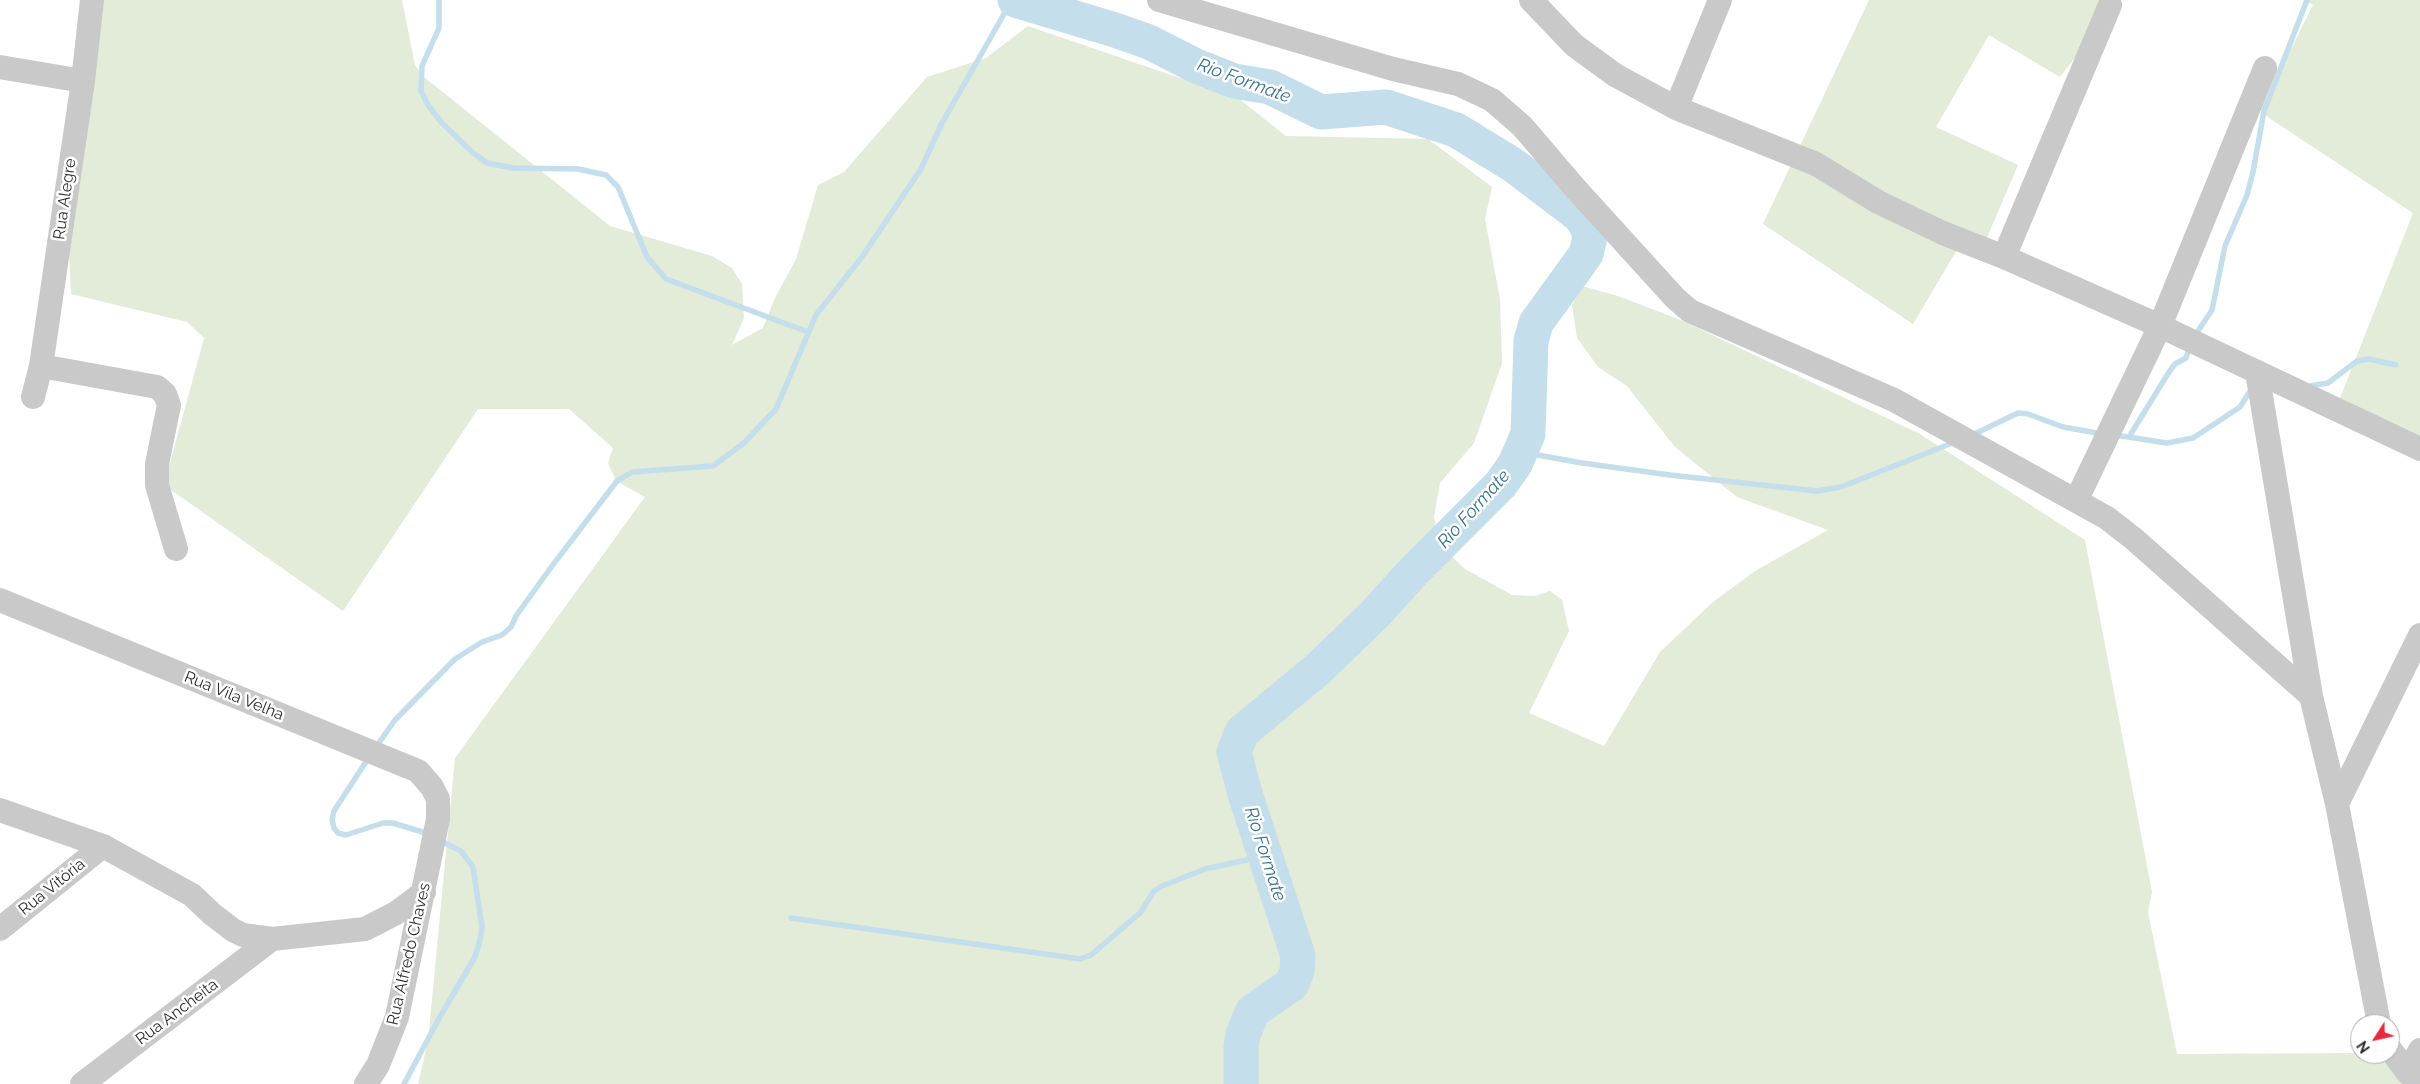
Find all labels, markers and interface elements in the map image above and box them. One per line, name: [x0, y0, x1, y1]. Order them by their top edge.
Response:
water label: Rio Formate: [1194, 54, 1294, 108]
street label: Rua Alegre: [50, 157, 80, 241]
water label: Rio Formate: [1433, 465, 1515, 553]
street label: Rua Vila Velha: [181, 667, 287, 725]
water label: Rio Formate: [1240, 804, 1290, 904]
street label: Rua Vitória: [15, 855, 89, 919]
street label: Rua Alfredo Chaves: [383, 881, 435, 1027]
street label: Rua Ancheita: [132, 975, 222, 1049]
north arrow: [2350, 1014, 2400, 1064]
text: N: [2354, 1038, 2373, 1056]

